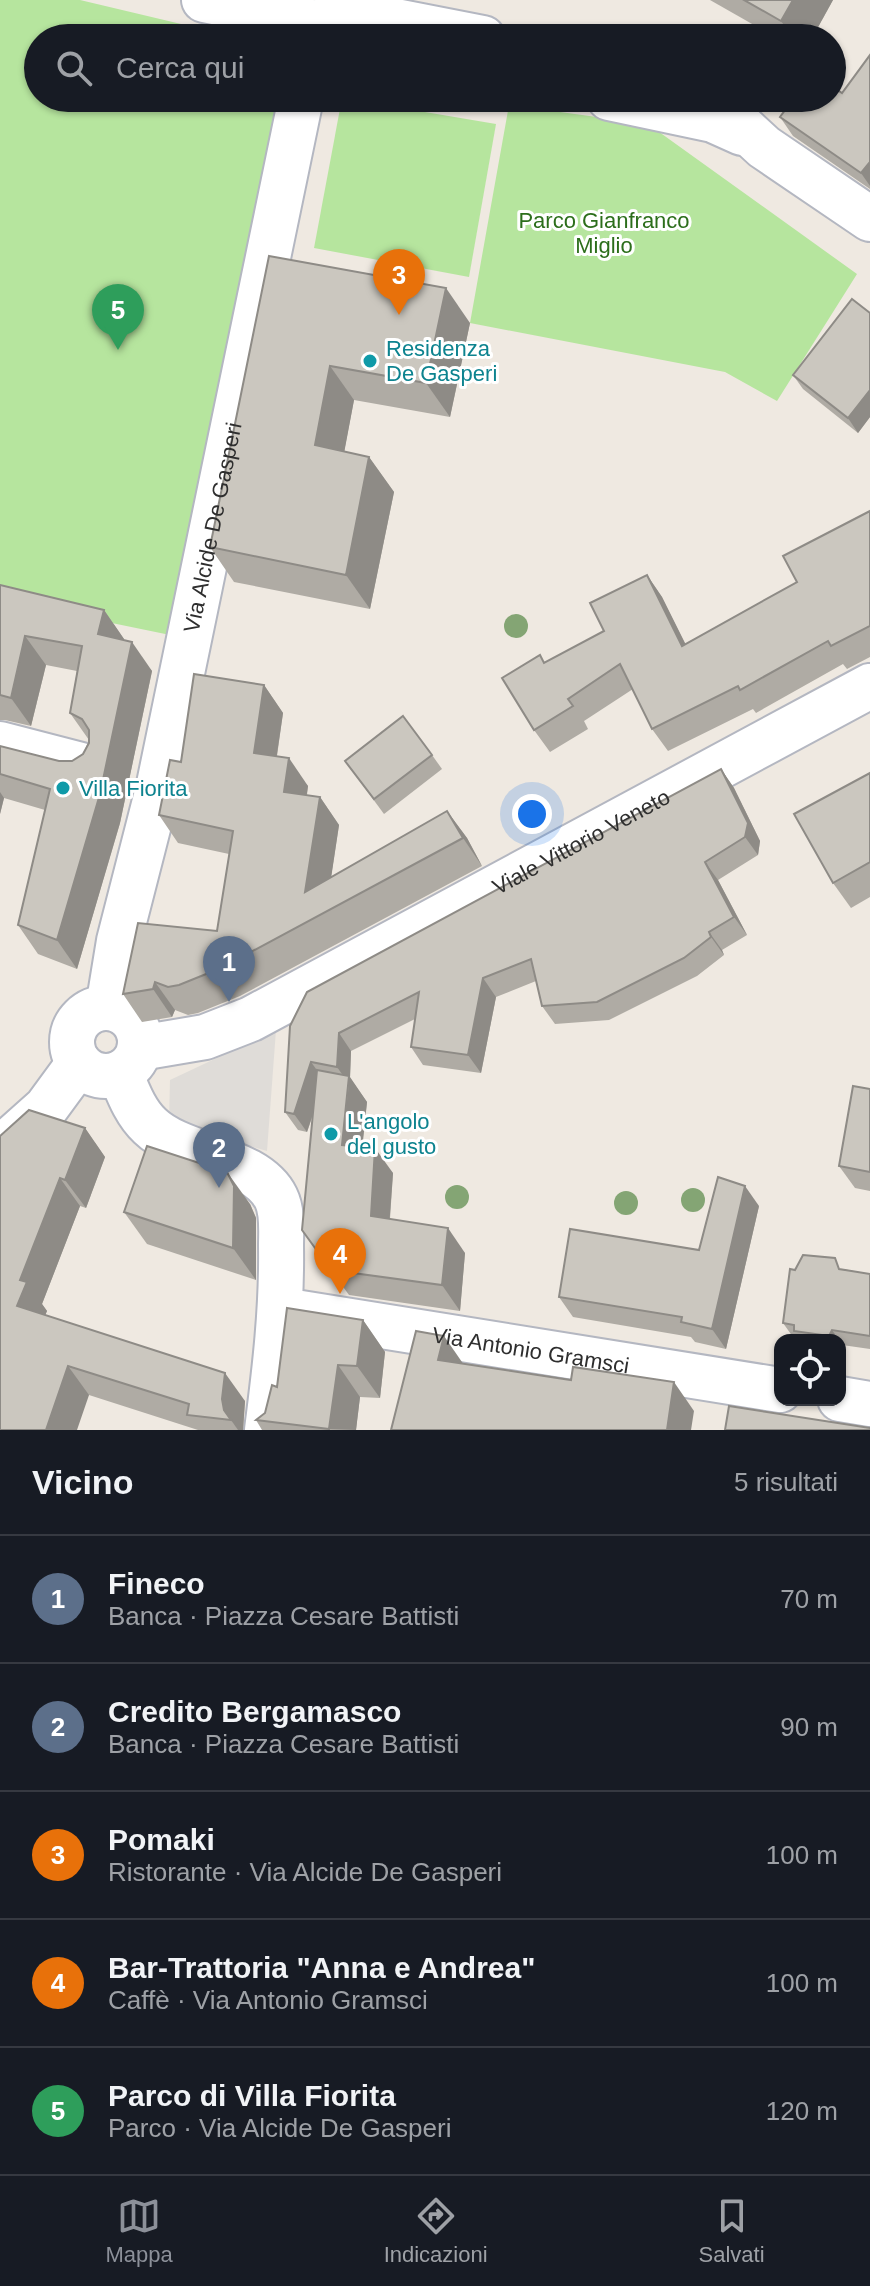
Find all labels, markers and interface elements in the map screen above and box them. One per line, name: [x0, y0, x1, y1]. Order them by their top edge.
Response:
search box: [24, 24, 846, 112]
icon: search: [52, 46, 96, 90]
text: Cerca qui: [116, 51, 244, 84]
park label: Parco Gianfranco Miglio: [518, 208, 690, 258]
pin: 3: [373, 249, 425, 315]
pin: 5: [92, 284, 144, 350]
place label: Residenza De Gasperi: [386, 336, 497, 386]
marker: Residenza De Gasperi: [361, 352, 379, 370]
street label: Via Alcide De Gasperi: [178, 420, 246, 635]
place label: Villa Fiorita: [79, 776, 188, 801]
marker: Villa Fiorita: [54, 779, 72, 797]
street label: Viale Vittorio Veneto: [488, 784, 674, 899]
your location: [512, 794, 552, 834]
pin: 1: [203, 936, 255, 1002]
place label: L'angolo del gusto: [347, 1109, 436, 1159]
pin: 2: [193, 1122, 245, 1188]
marker: L'angolo del gusto: [322, 1125, 340, 1143]
pin: 4: [314, 1228, 366, 1294]
street label: Via Antonio Gramsci: [431, 1322, 631, 1378]
map controls: [774, 1334, 846, 1406]
button: locate: [774, 1334, 846, 1406]
text: Vicino: [32, 1463, 133, 1501]
text: 5 risultati: [734, 1467, 838, 1497]
text: Fineco: [108, 1567, 205, 1600]
text: 1: [51, 1584, 65, 1614]
text: 70 m: [780, 1584, 838, 1614]
text: Banca · Piazza Cesare Battisti: [108, 1601, 459, 1631]
text: Credito Bergamasco: [108, 1695, 401, 1728]
text: 2: [51, 1712, 65, 1742]
text: 90 m: [780, 1712, 838, 1742]
text: Banca · Piazza Cesare Battisti: [108, 1729, 459, 1759]
text: Pomaki: [108, 1823, 215, 1856]
text: 3: [51, 1840, 65, 1870]
text: 100 m: [766, 1840, 838, 1870]
text: Ristorante · Via Alcide De Gasperi: [108, 1857, 502, 1887]
text: Bar-Trattoria "Anna e Andrea": [108, 1951, 535, 1984]
text: 4: [51, 1968, 65, 1998]
text: 100 m: [766, 1968, 838, 1998]
text: Caffè · Via Antonio Gramsci: [108, 1985, 428, 2015]
text: Parco di Villa Fiorita: [108, 2079, 396, 2112]
text: 5: [51, 2096, 65, 2126]
text: 120 m: [766, 2096, 838, 2126]
text: Parco · Via Alcide De Gasperi: [108, 2113, 451, 2143]
tab: Mappa: [105, 2194, 173, 2268]
tab: Indicazioni: [384, 2194, 488, 2268]
tab: Salvati: [699, 2194, 765, 2268]

